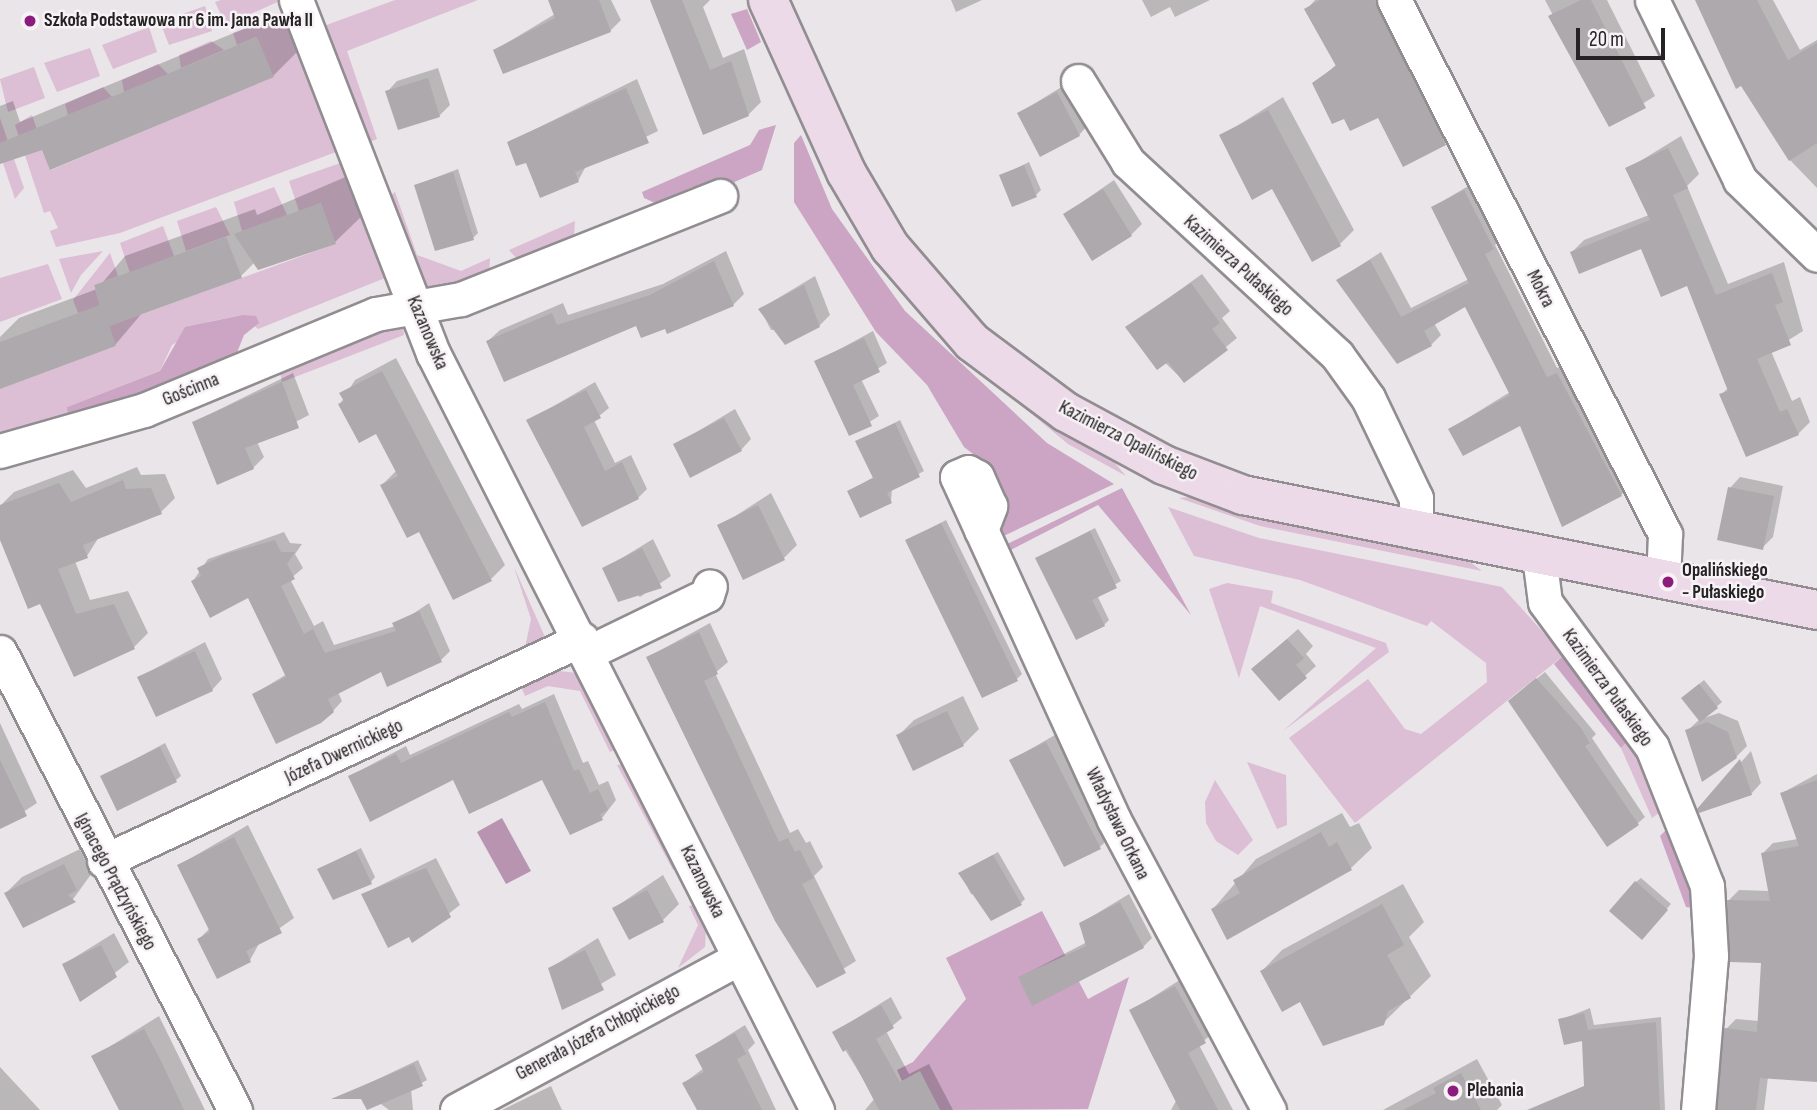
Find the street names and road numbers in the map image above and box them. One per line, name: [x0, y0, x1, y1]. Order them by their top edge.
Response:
street label: Kazimierza Pułaskiego: [1178, 211, 1298, 321]
street label: Mokra: [1521, 266, 1559, 312]
street label: Kazanowska: [401, 293, 453, 373]
street label: Gościnna: [159, 368, 223, 412]
street label: Kazimierza Opalińskiego: [1055, 396, 1201, 486]
street label: Kazimierza Pułaskiego: [1557, 625, 1657, 751]
street label: Józefa Dwernickiego: [281, 715, 407, 789]
street label: Władysława Orkana: [1080, 764, 1154, 884]
street label: Ignacego Prądzyńskiego: [69, 810, 161, 954]
street label: Kazanowska: [675, 842, 729, 922]
street label: Generała Józefa Chłopickiego: [512, 980, 684, 1086]

